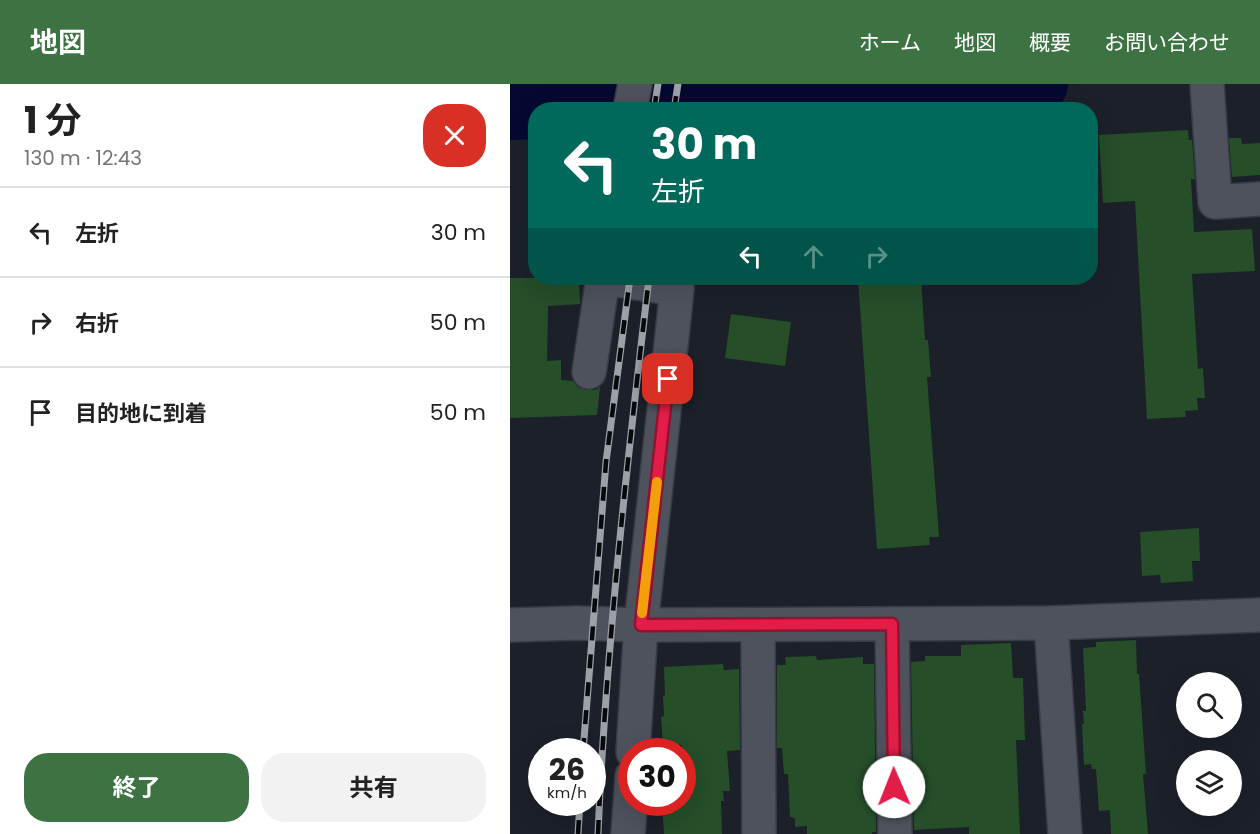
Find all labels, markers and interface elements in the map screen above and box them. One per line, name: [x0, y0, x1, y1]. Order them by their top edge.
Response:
text: 地図: [30, 23, 86, 62]
text: ホーム: [859, 28, 921, 57]
text: 地図: [954, 28, 996, 57]
text: 概要: [1029, 28, 1071, 57]
text: お問い合わせ: [1104, 28, 1230, 57]
text: 1 分: [24, 95, 81, 146]
button: close: [423, 104, 486, 167]
text: 30 m: [651, 115, 757, 174]
icon: left: [552, 126, 630, 204]
text: 130 m · 12:43: [24, 144, 142, 172]
text: 左折: [651, 173, 705, 210]
icon: left: [24, 216, 57, 249]
text: 30 m: [431, 217, 486, 248]
text: 左折: [75, 218, 119, 249]
icon: left: [734, 240, 767, 273]
icon: ahead: [797, 240, 830, 273]
icon: right: [860, 240, 893, 273]
icon: right: [24, 306, 57, 339]
text: 50 m: [430, 307, 486, 338]
text: 右折: [75, 308, 119, 339]
pin: [642, 353, 693, 404]
icon: arrive: [651, 362, 684, 395]
icon: arrive: [24, 396, 57, 429]
text: 50 m: [430, 397, 486, 428]
text: 目的地に到着: [75, 398, 207, 429]
map controls: [1176, 672, 1242, 816]
button: search: [1176, 672, 1242, 738]
speed limit sign: 30: [618, 738, 696, 816]
text: 26: [549, 748, 585, 791]
button: layers: [1176, 750, 1242, 816]
button: 終了: [24, 753, 249, 822]
button: 共有: [261, 753, 486, 822]
position arrow: [862, 755, 926, 819]
text: km/h: [547, 782, 587, 803]

